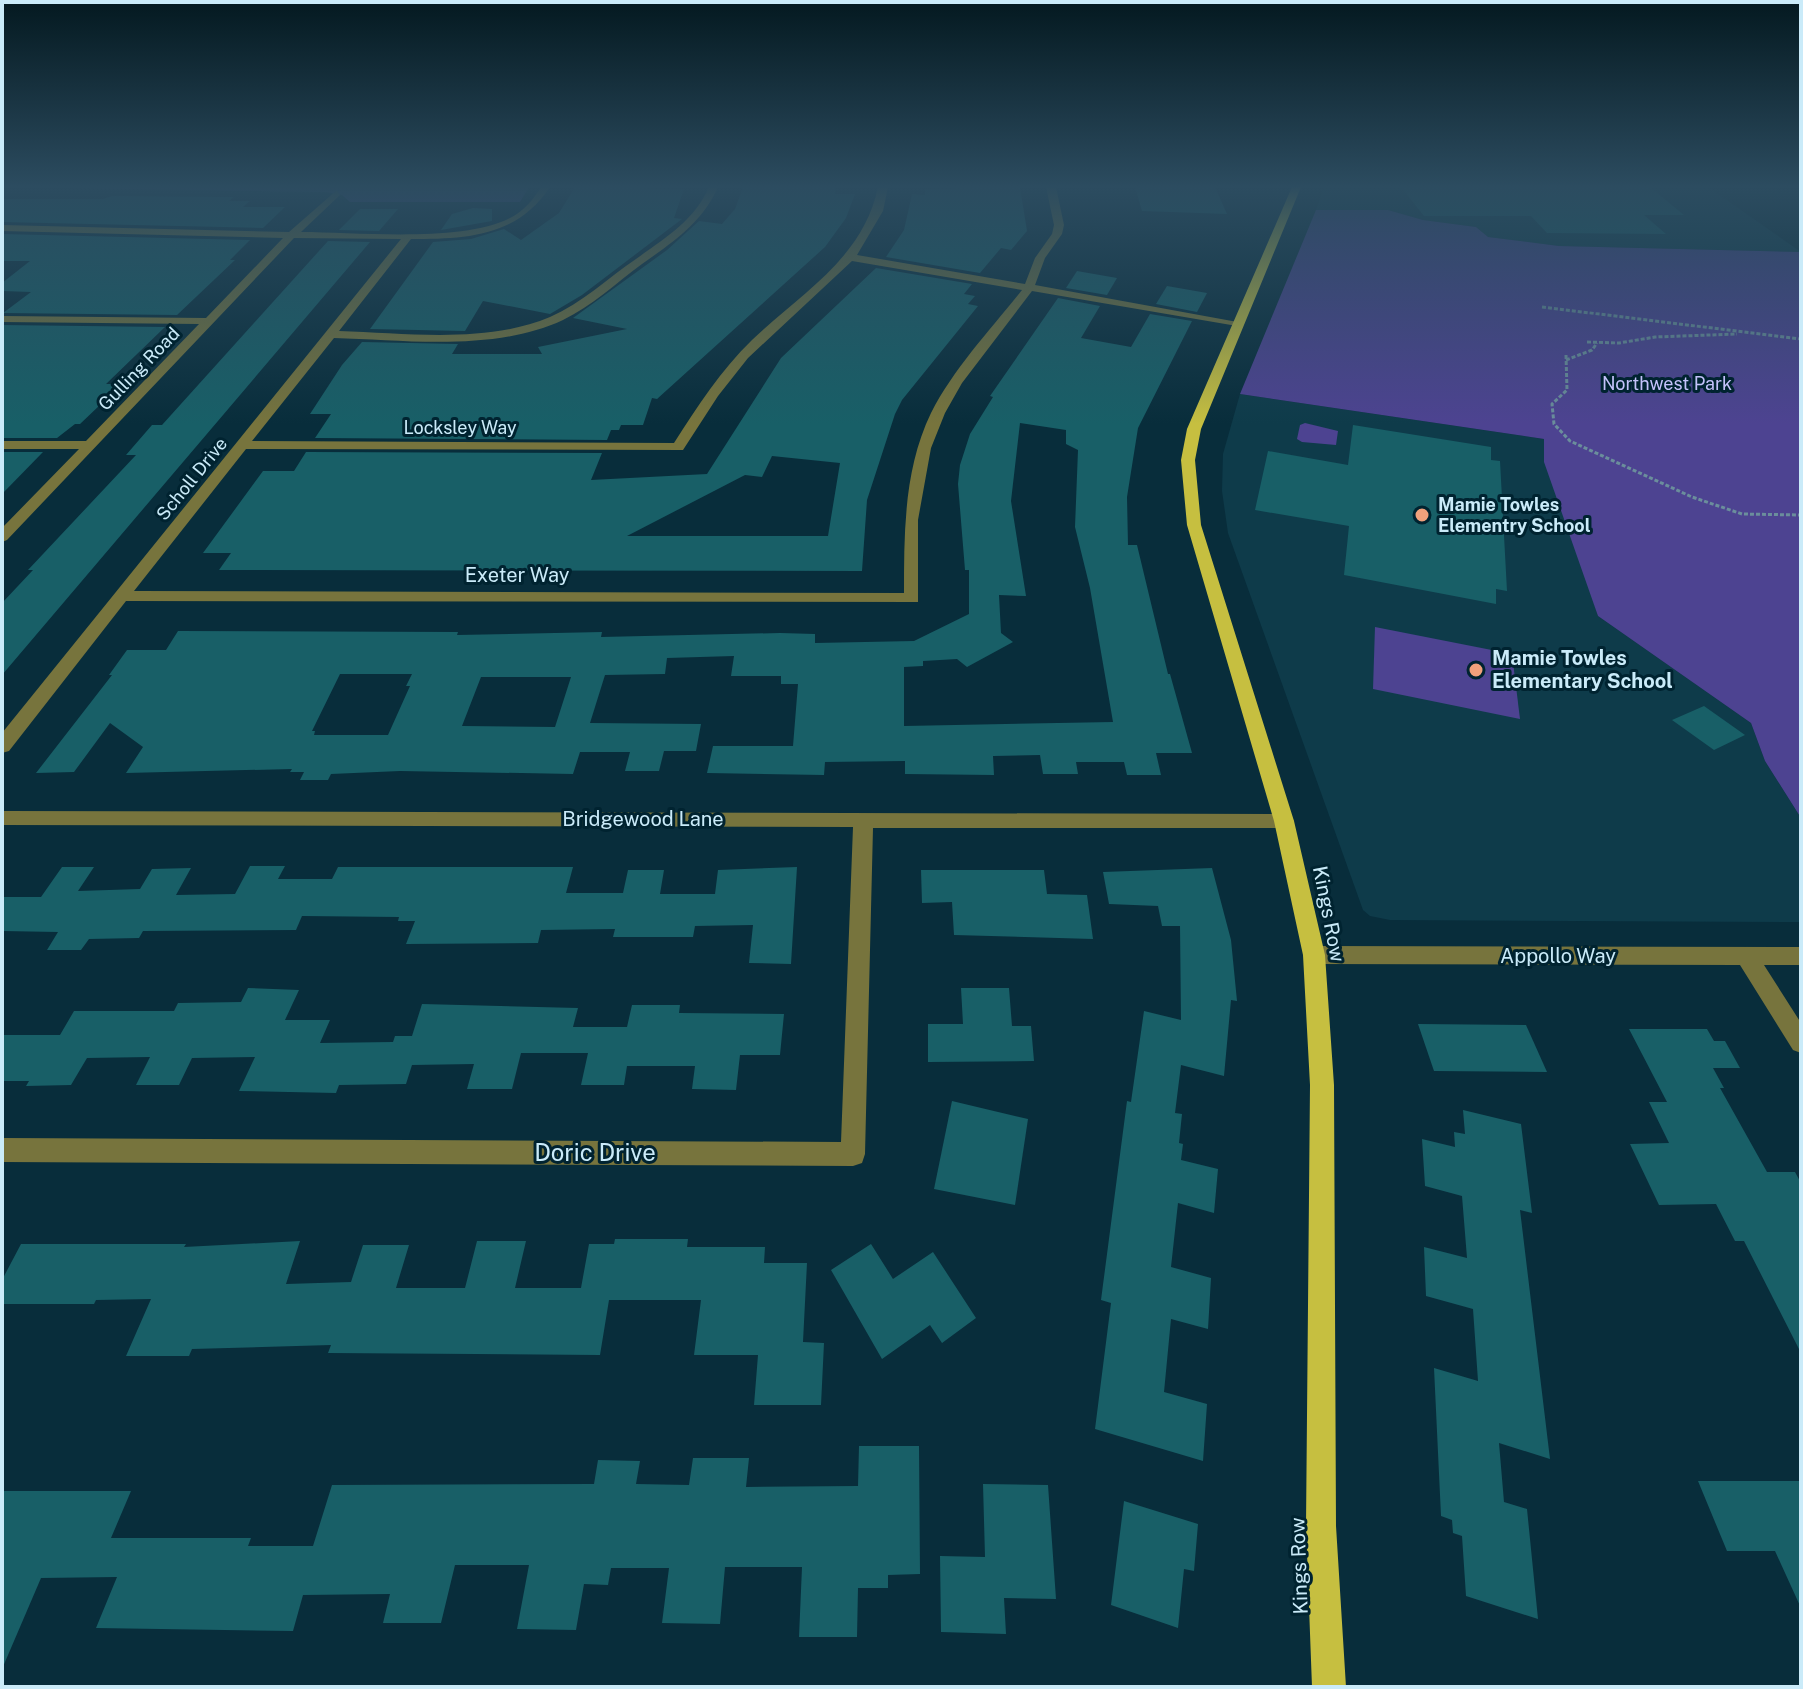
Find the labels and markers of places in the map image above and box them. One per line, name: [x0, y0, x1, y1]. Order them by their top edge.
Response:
place label: Mamie Towles Elementry School: [1438, 494, 1591, 536]
marker: Mamie Towles Elementry School: [1413, 506, 1431, 524]
place label: Mamie Towles Elementary School: [1492, 646, 1673, 693]
marker: Mamie Towles Elementary School: [1467, 661, 1485, 679]

